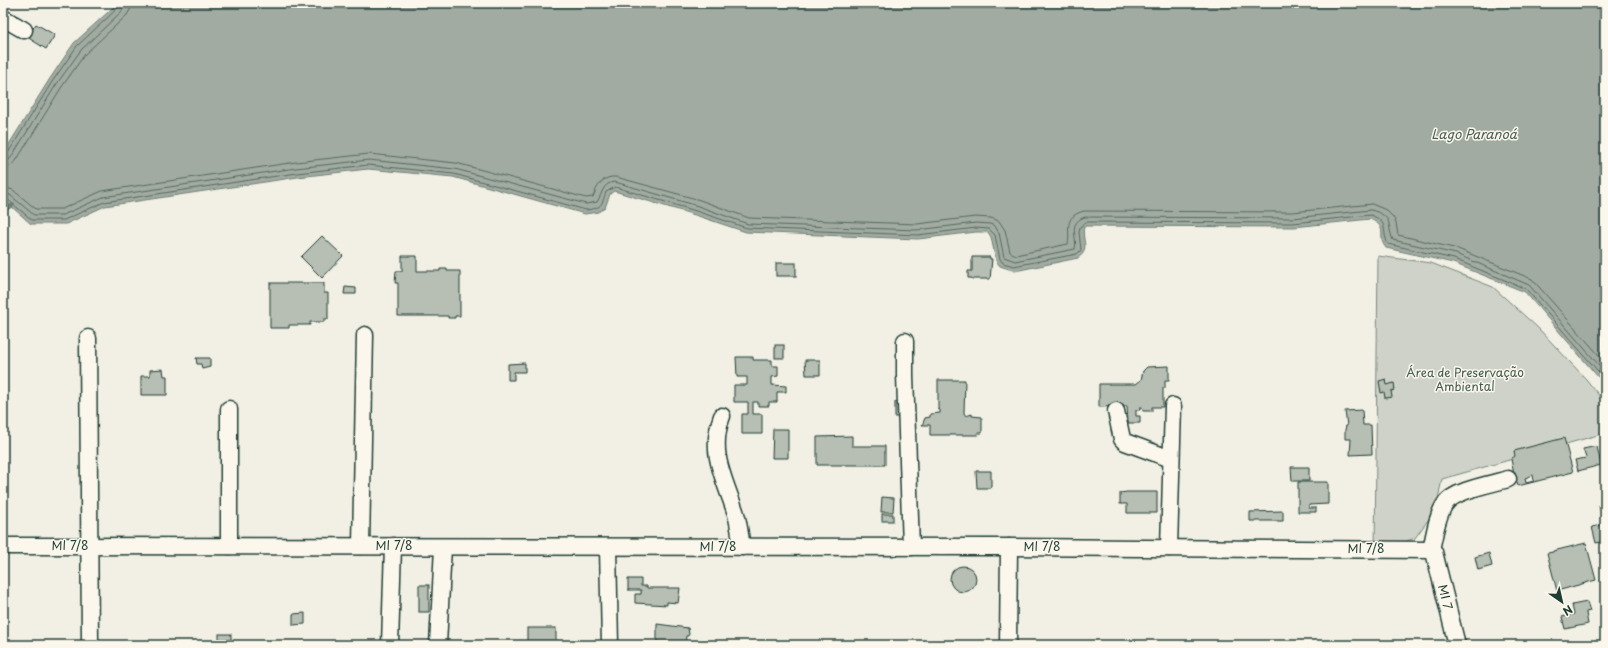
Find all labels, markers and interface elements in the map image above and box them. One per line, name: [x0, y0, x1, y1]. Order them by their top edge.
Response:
water label: Lago Paranoá: [1431, 124, 1518, 143]
park label: Área de Preservação Ambiental: [1406, 363, 1524, 395]
street label: MI 7/8: [51, 536, 89, 554]
street label: MI 7/8: [375, 536, 413, 554]
street label: MI 7/8: [699, 537, 737, 555]
street label: MI 7/8: [1023, 537, 1061, 555]
street label: MI 7/8: [1347, 539, 1385, 557]
street label: MI 7: [1434, 582, 1458, 611]
north arrow: [1542, 582, 1582, 622]
text: N: [1559, 601, 1576, 620]

